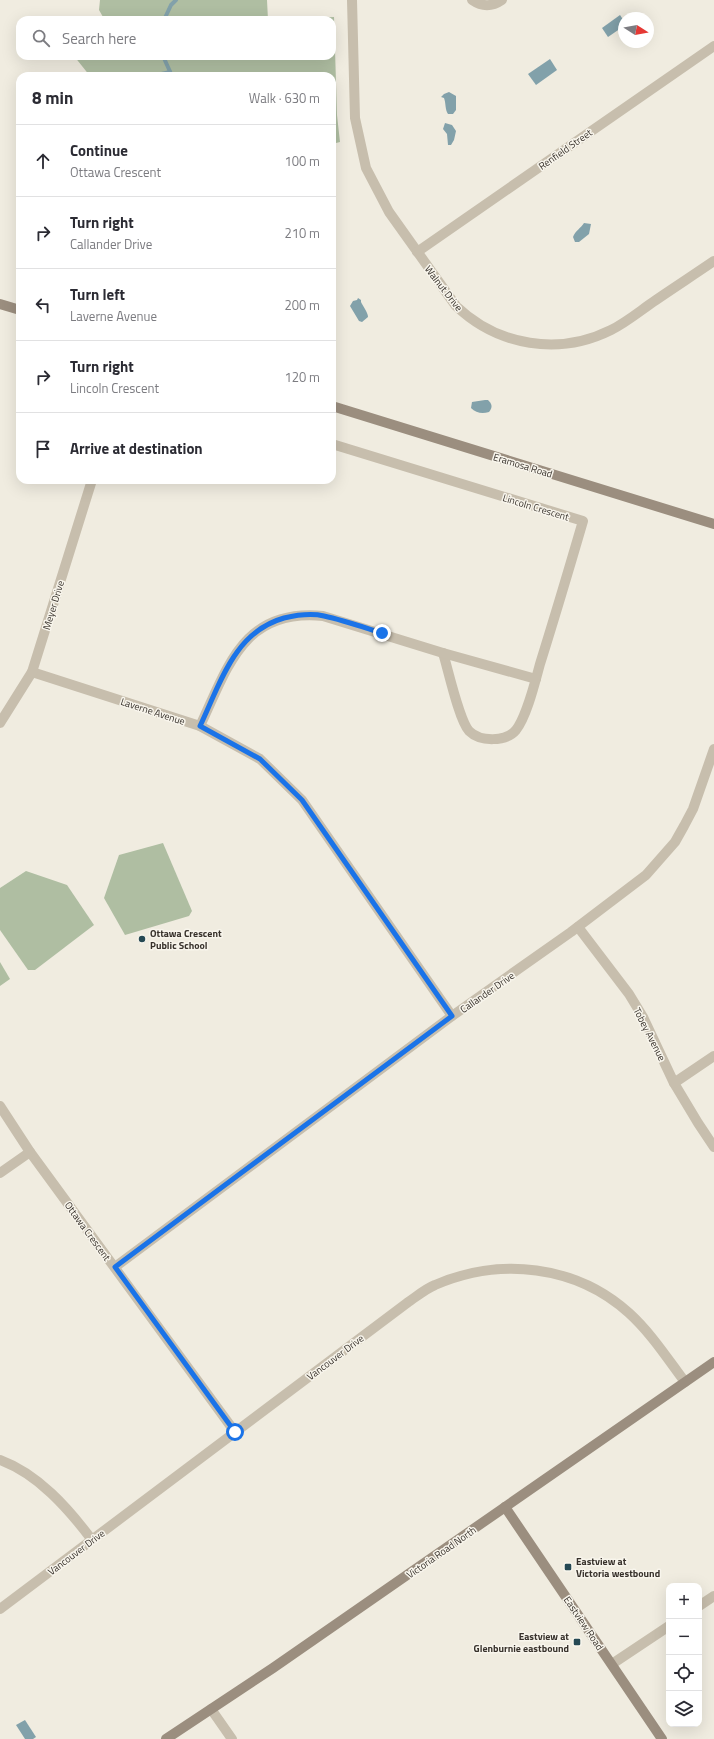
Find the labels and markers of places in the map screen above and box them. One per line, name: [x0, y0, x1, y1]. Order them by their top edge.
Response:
place label: Ottawa Crescent Public School: [150, 926, 222, 953]
marker: Ottawa Crescent Public School: [137, 934, 147, 944]
place label: Eastview at Victoria westbound: [576, 1554, 660, 1581]
marker: Eastview at Victoria westbound: [563, 1562, 573, 1572]
place label: Eastview at Glenburnie eastbound: [474, 1629, 569, 1656]
marker: Eastview at Glenburnie eastbound: [572, 1637, 582, 1647]

